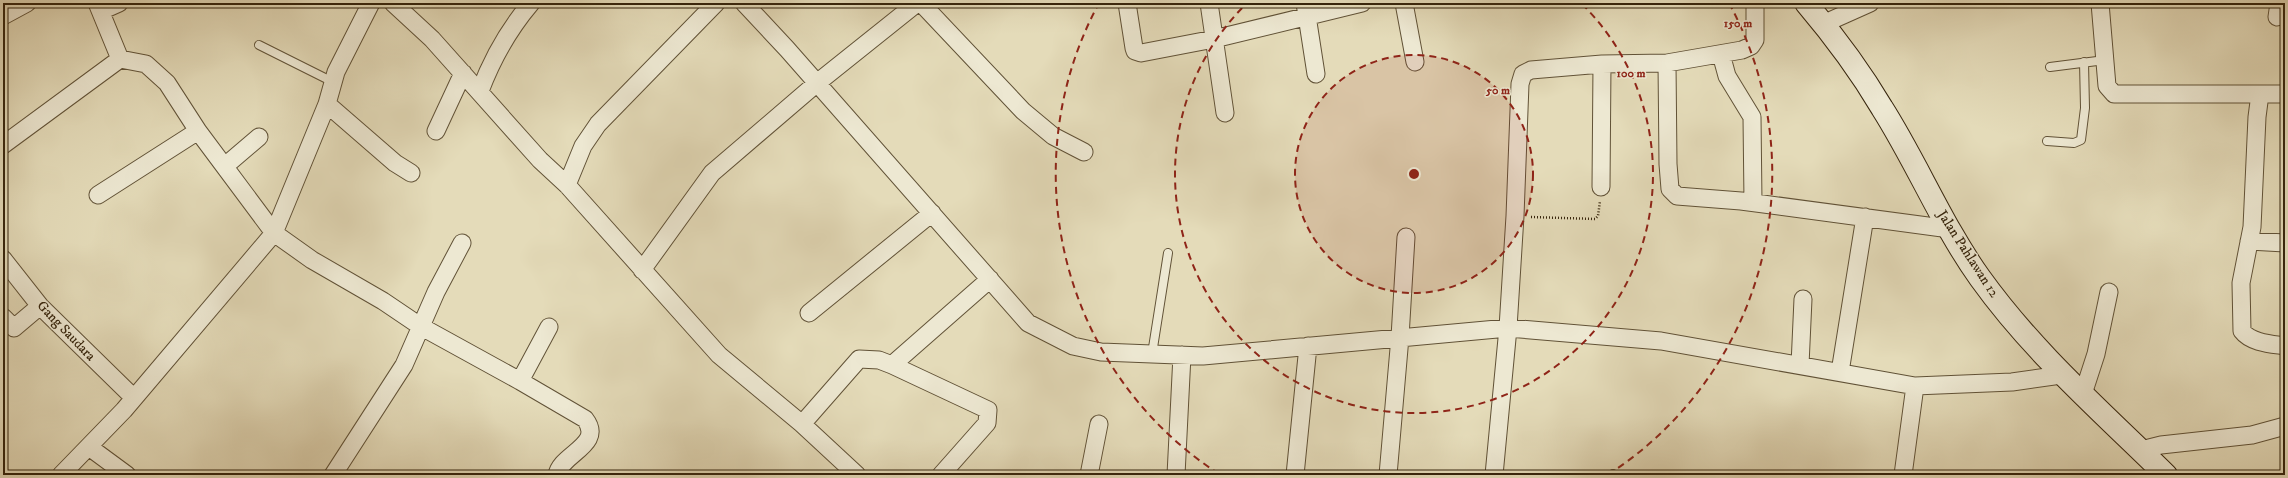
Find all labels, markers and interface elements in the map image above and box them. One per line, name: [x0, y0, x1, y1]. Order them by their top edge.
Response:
text: 150 m: [1724, 16, 1752, 31]
text: 100 m: [1617, 66, 1645, 81]
text: 50 m: [1485, 83, 1510, 98]
centre of rings: [1407, 167, 1421, 181]
street label: Jalan Pahlawan 12: [1932, 205, 2003, 301]
street label: Gang Saudara: [33, 297, 99, 365]

